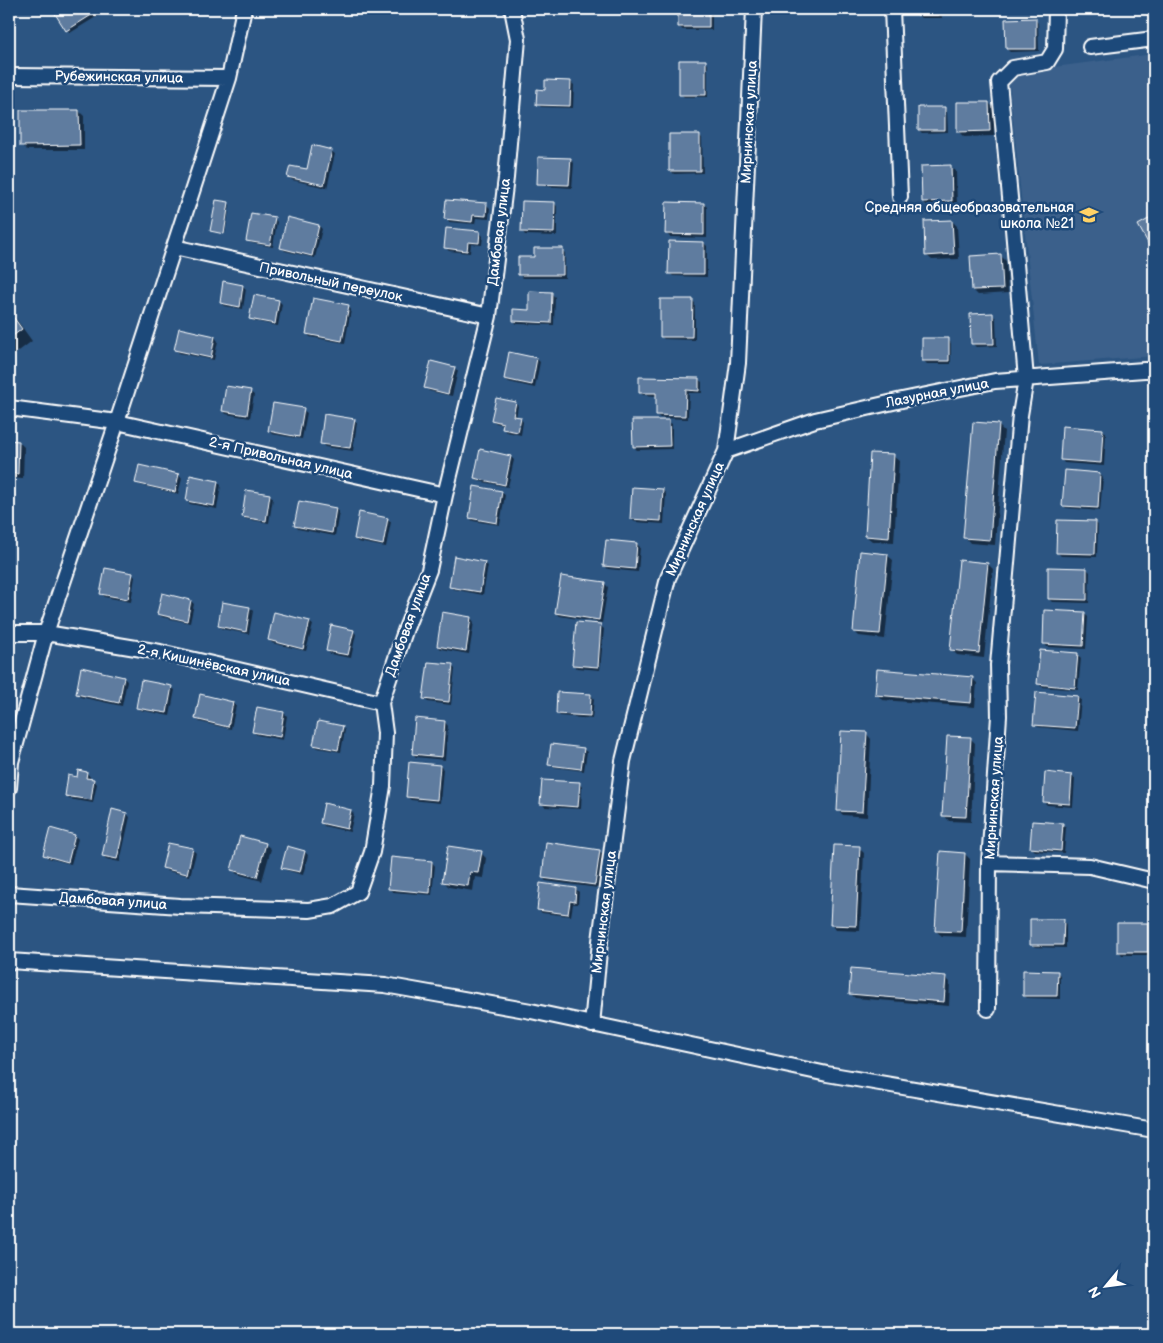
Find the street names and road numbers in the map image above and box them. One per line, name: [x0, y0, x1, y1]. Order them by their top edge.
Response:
street label: Мирнинская улица: [737, 59, 761, 184]
street label: Рубежинская улица: [54, 67, 184, 87]
street label: Дамбовая улица: [484, 177, 514, 287]
street label: Привольный переулок: [258, 258, 405, 306]
street label: Лазурная улица: [883, 375, 991, 412]
street label: 2-я Привольная улица: [207, 433, 355, 483]
street label: Мирнинская улица: [662, 458, 728, 579]
street label: Дамбовая улица: [381, 571, 435, 679]
street label: 2-я Кишинёвская улица: [136, 640, 293, 690]
street label: Мирнинская улица: [981, 735, 1007, 860]
street label: Мирнинская улица: [588, 849, 620, 974]
street label: Дамбовая улица: [58, 889, 168, 913]

